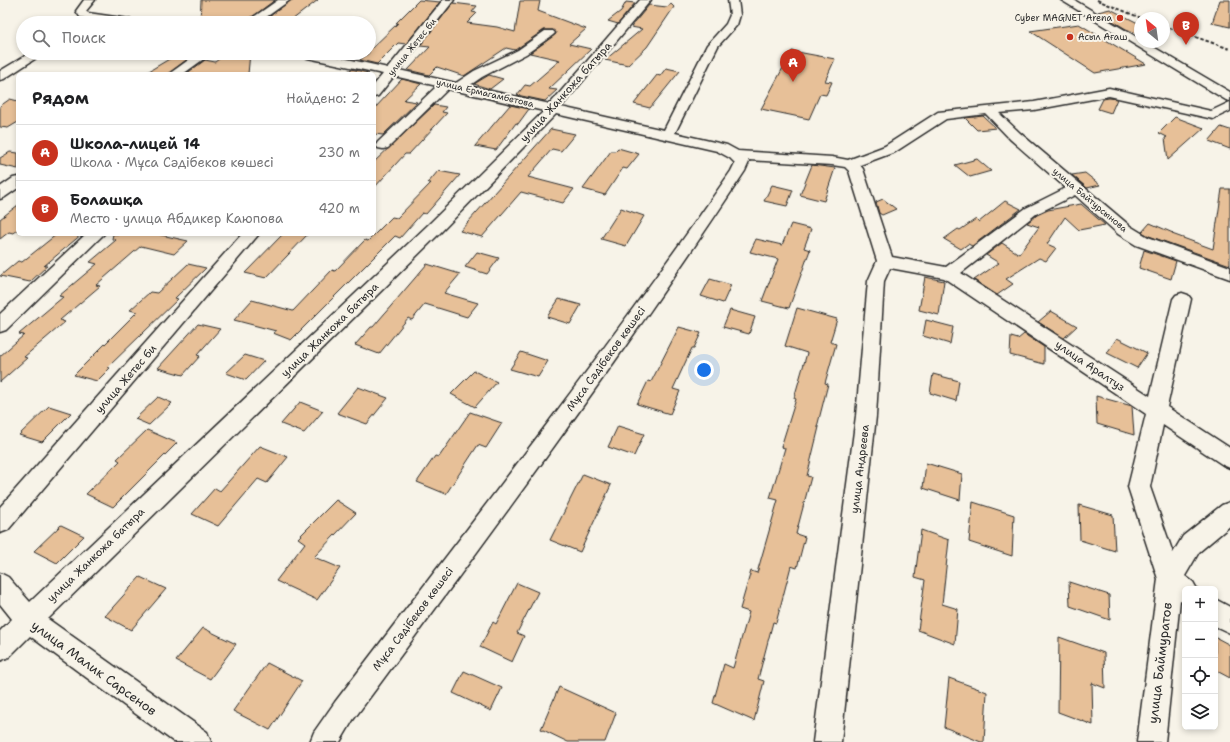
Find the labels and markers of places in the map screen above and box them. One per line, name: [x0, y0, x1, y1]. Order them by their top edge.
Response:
place label: Cyber MAGNET Arena: [1015, 12, 1112, 24]
pin: B: [1173, 12, 1199, 45]
marker: Cyber MAGNET Arena: [1115, 13, 1125, 23]
place label: Асыл Ағаш: [1078, 31, 1127, 43]
marker: Асыл Ағаш: [1065, 32, 1075, 42]
pin: A: [780, 49, 806, 82]

